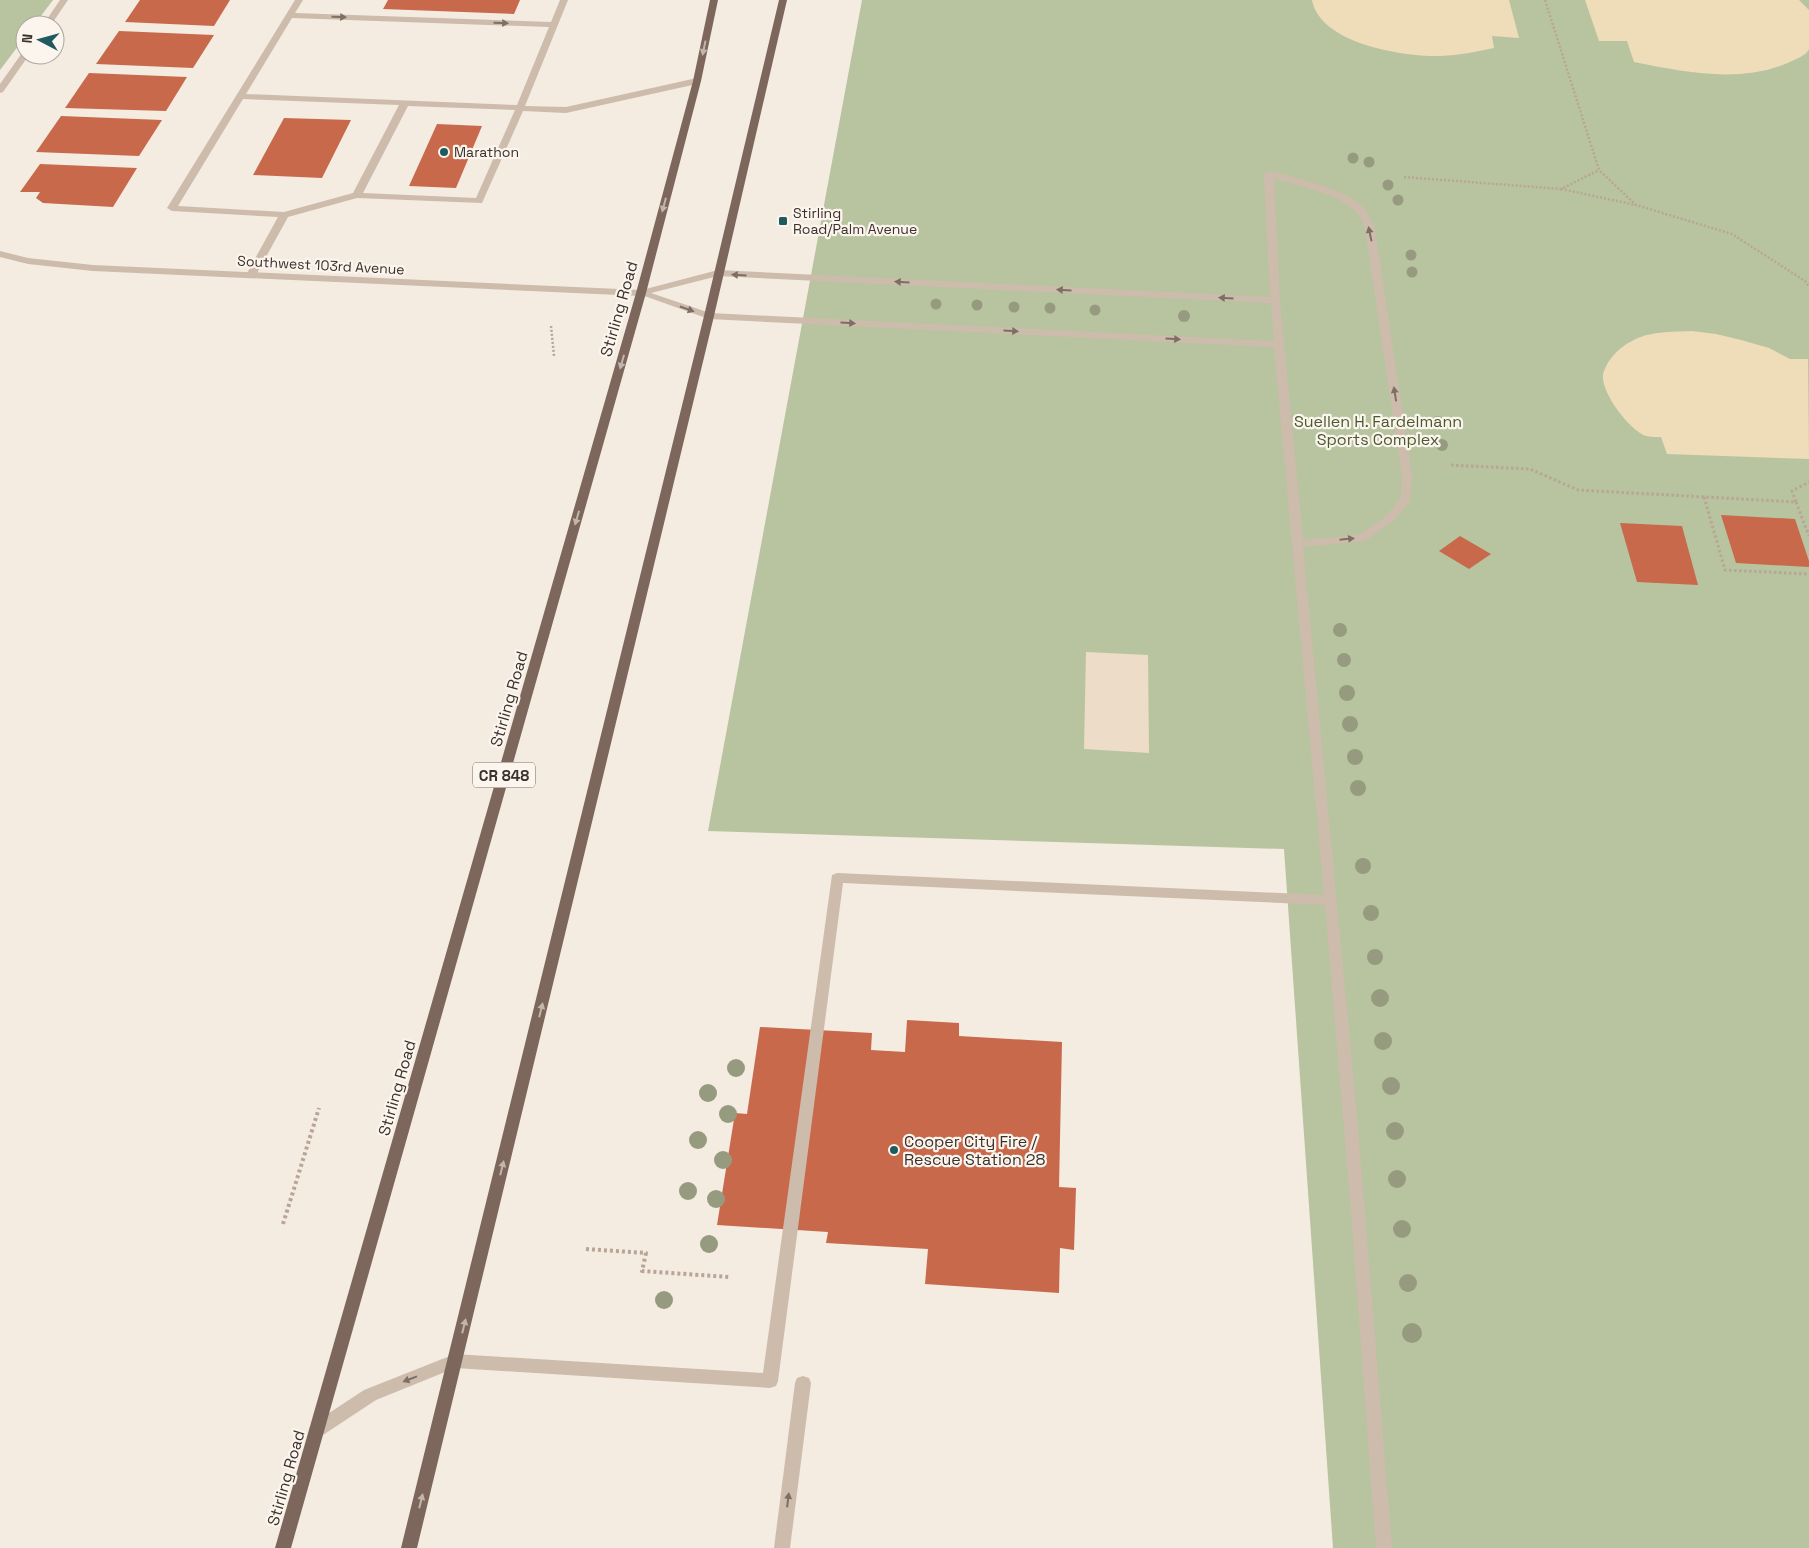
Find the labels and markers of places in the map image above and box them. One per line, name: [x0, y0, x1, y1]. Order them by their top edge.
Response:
place label: Marathon: [454, 143, 519, 161]
marker: Marathon: [438, 146, 450, 158]
place label: Stirling Road/Palm Avenue: [793, 204, 917, 238]
marker: Stirling Road/Palm Avenue: [777, 215, 789, 227]
place label: Cooper City Fire / Rescue Station 28: [904, 1131, 1045, 1170]
marker: Cooper City Fire / Rescue Station 28: [888, 1144, 900, 1156]

